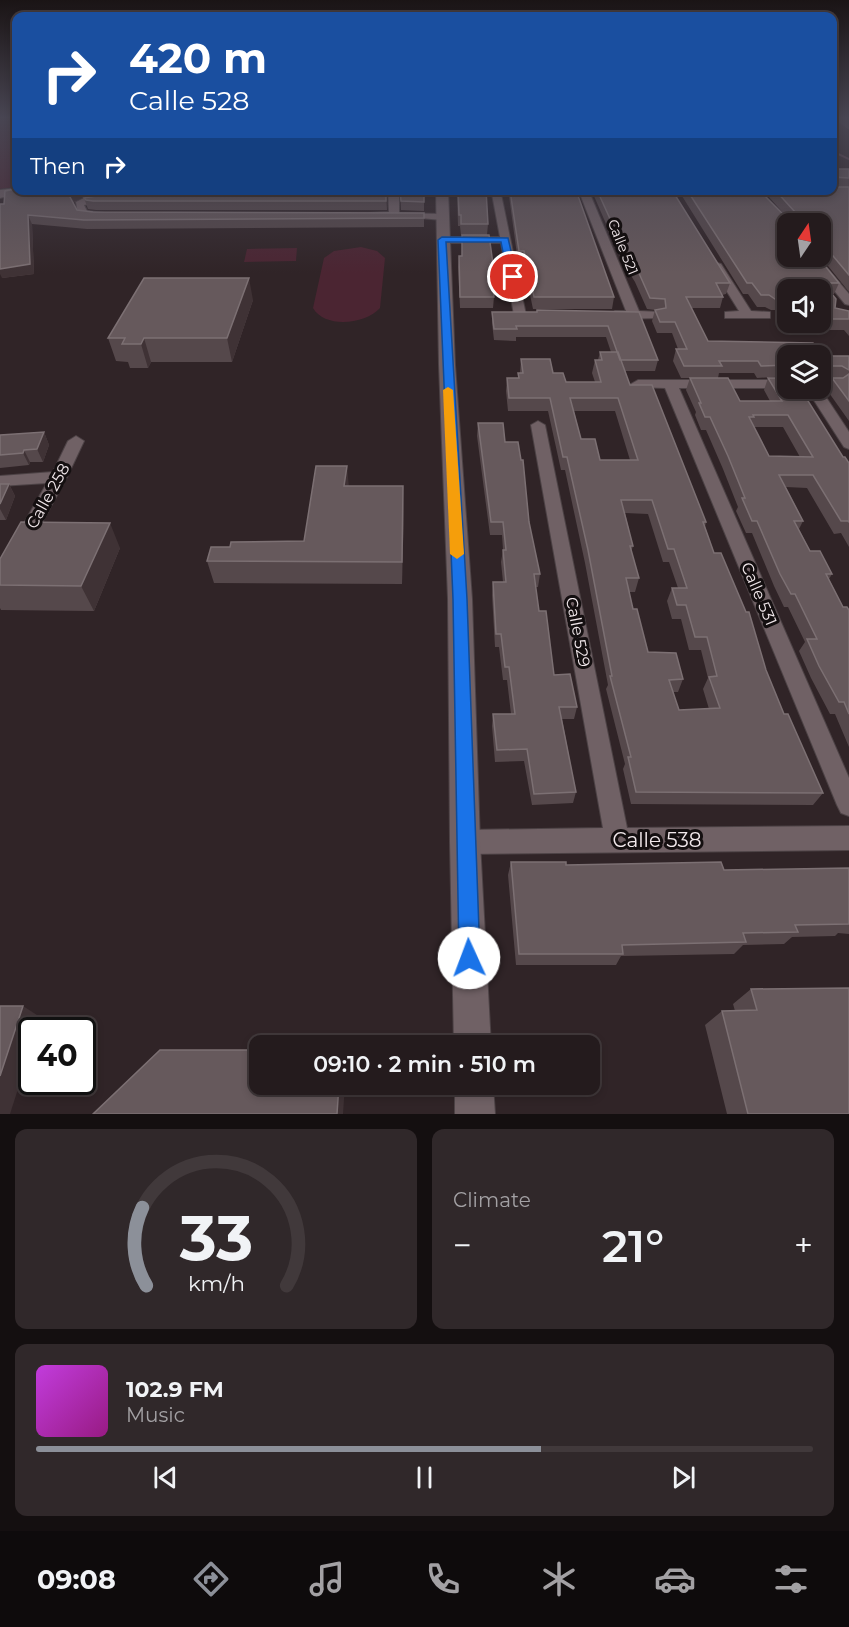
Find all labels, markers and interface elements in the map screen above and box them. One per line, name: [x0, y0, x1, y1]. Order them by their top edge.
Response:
text: 420 m: [129, 32, 267, 84]
icon: right: [30, 36, 108, 114]
text: Calle 528: [129, 84, 249, 117]
icon: right: [98, 150, 131, 183]
text: Then: [30, 153, 86, 180]
north arrow: [777, 213, 831, 267]
map controls: [777, 213, 831, 399]
street label: Calle 521: [604, 216, 642, 278]
pin: [487, 251, 538, 302]
icon: arrive: [496, 260, 529, 293]
button: sound: [777, 279, 831, 333]
button: layers: [777, 345, 831, 399]
street label: Calle 258: [22, 460, 74, 532]
street label: Calle 531: [737, 559, 781, 629]
street label: Calle 529: [562, 595, 594, 669]
street label: Calle 538: [612, 828, 702, 852]
position arrow: [437, 926, 501, 990]
speed limit sign: 40: [18, 1017, 96, 1095]
text: 09:10 · 2 min · 510 m: [313, 1051, 536, 1078]
text: Climate: [453, 1188, 531, 1212]
text: 33: [178, 1200, 253, 1276]
text: 21°: [602, 1218, 664, 1273]
text: −: [453, 1225, 472, 1265]
text: +: [794, 1225, 813, 1265]
text: km/h: [187, 1270, 245, 1296]
text: 102.9 FM: [126, 1376, 224, 1403]
text: Music: [126, 1403, 185, 1427]
icon: previous: [149, 1461, 182, 1494]
icon: pause: [408, 1461, 441, 1494]
icon: next: [667, 1461, 700, 1494]
icon: directions: [190, 1558, 232, 1600]
icon: music: [306, 1558, 348, 1600]
icon: phone: [422, 1558, 464, 1600]
icon: climate: [538, 1558, 580, 1600]
icon: car: [654, 1558, 696, 1600]
icon: filters: [770, 1558, 812, 1600]
text: 09:08: [37, 1563, 116, 1596]

